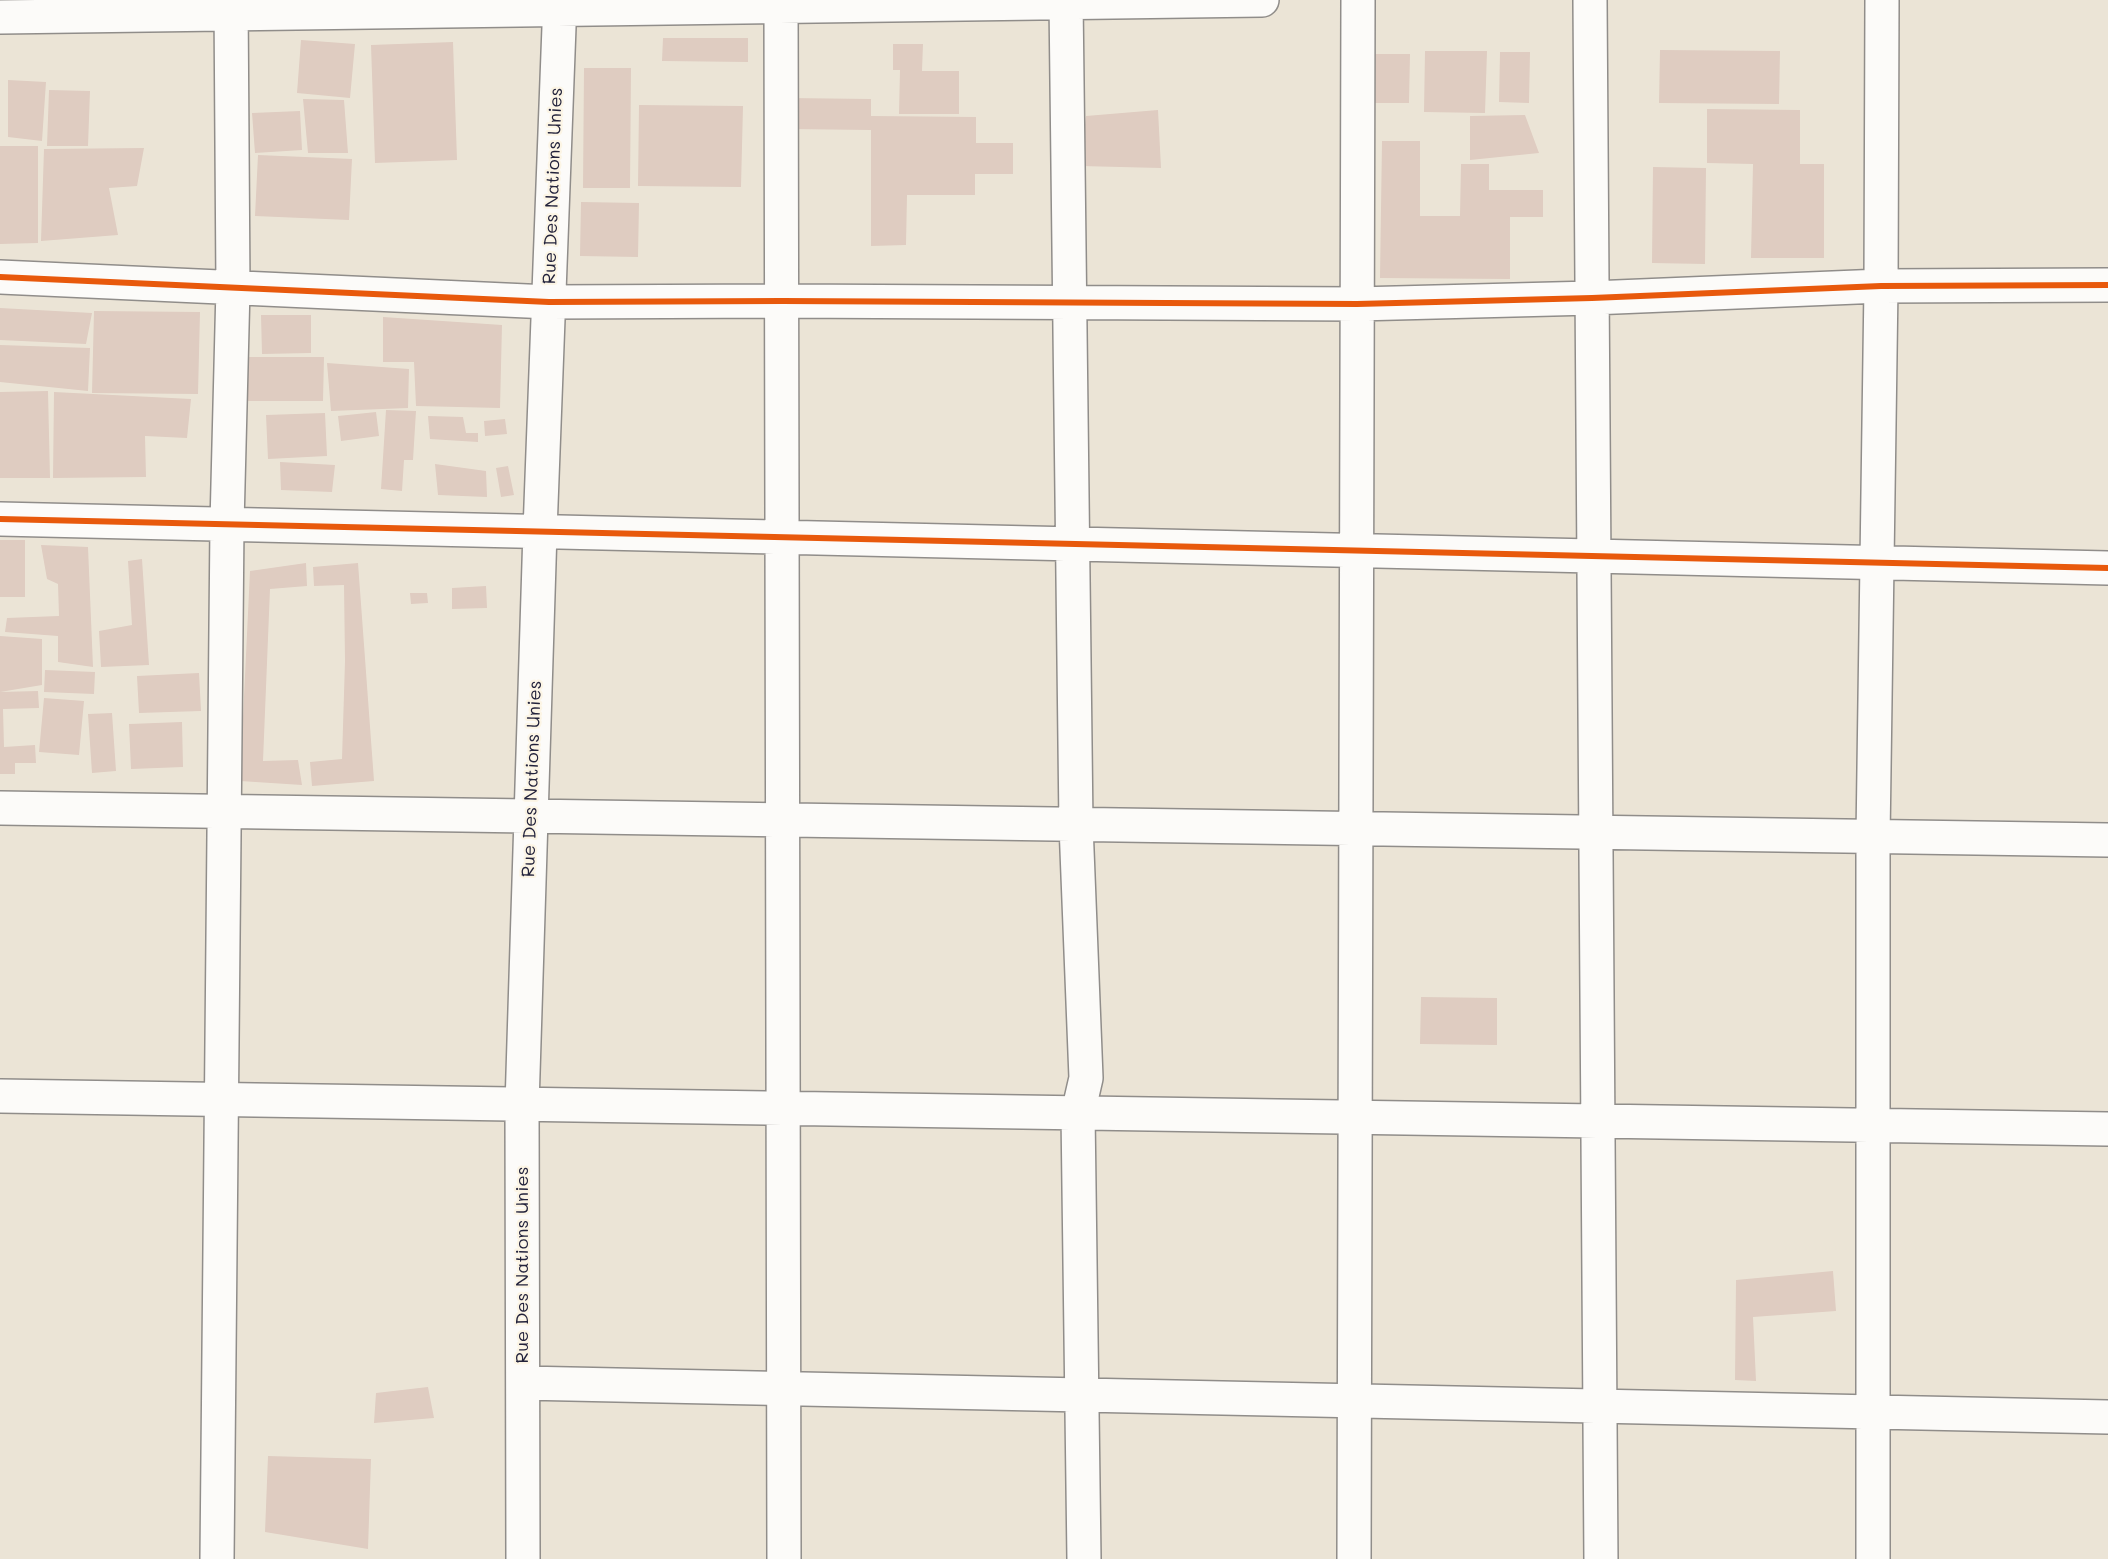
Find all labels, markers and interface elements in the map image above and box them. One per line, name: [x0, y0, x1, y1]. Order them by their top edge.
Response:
street label: Rue Des Nations Unies: [539, 87, 567, 285]
street label: Rue Des Nations Unies: [518, 680, 546, 878]
street label: Rue Des Nations Unies: [511, 1167, 533, 1363]

